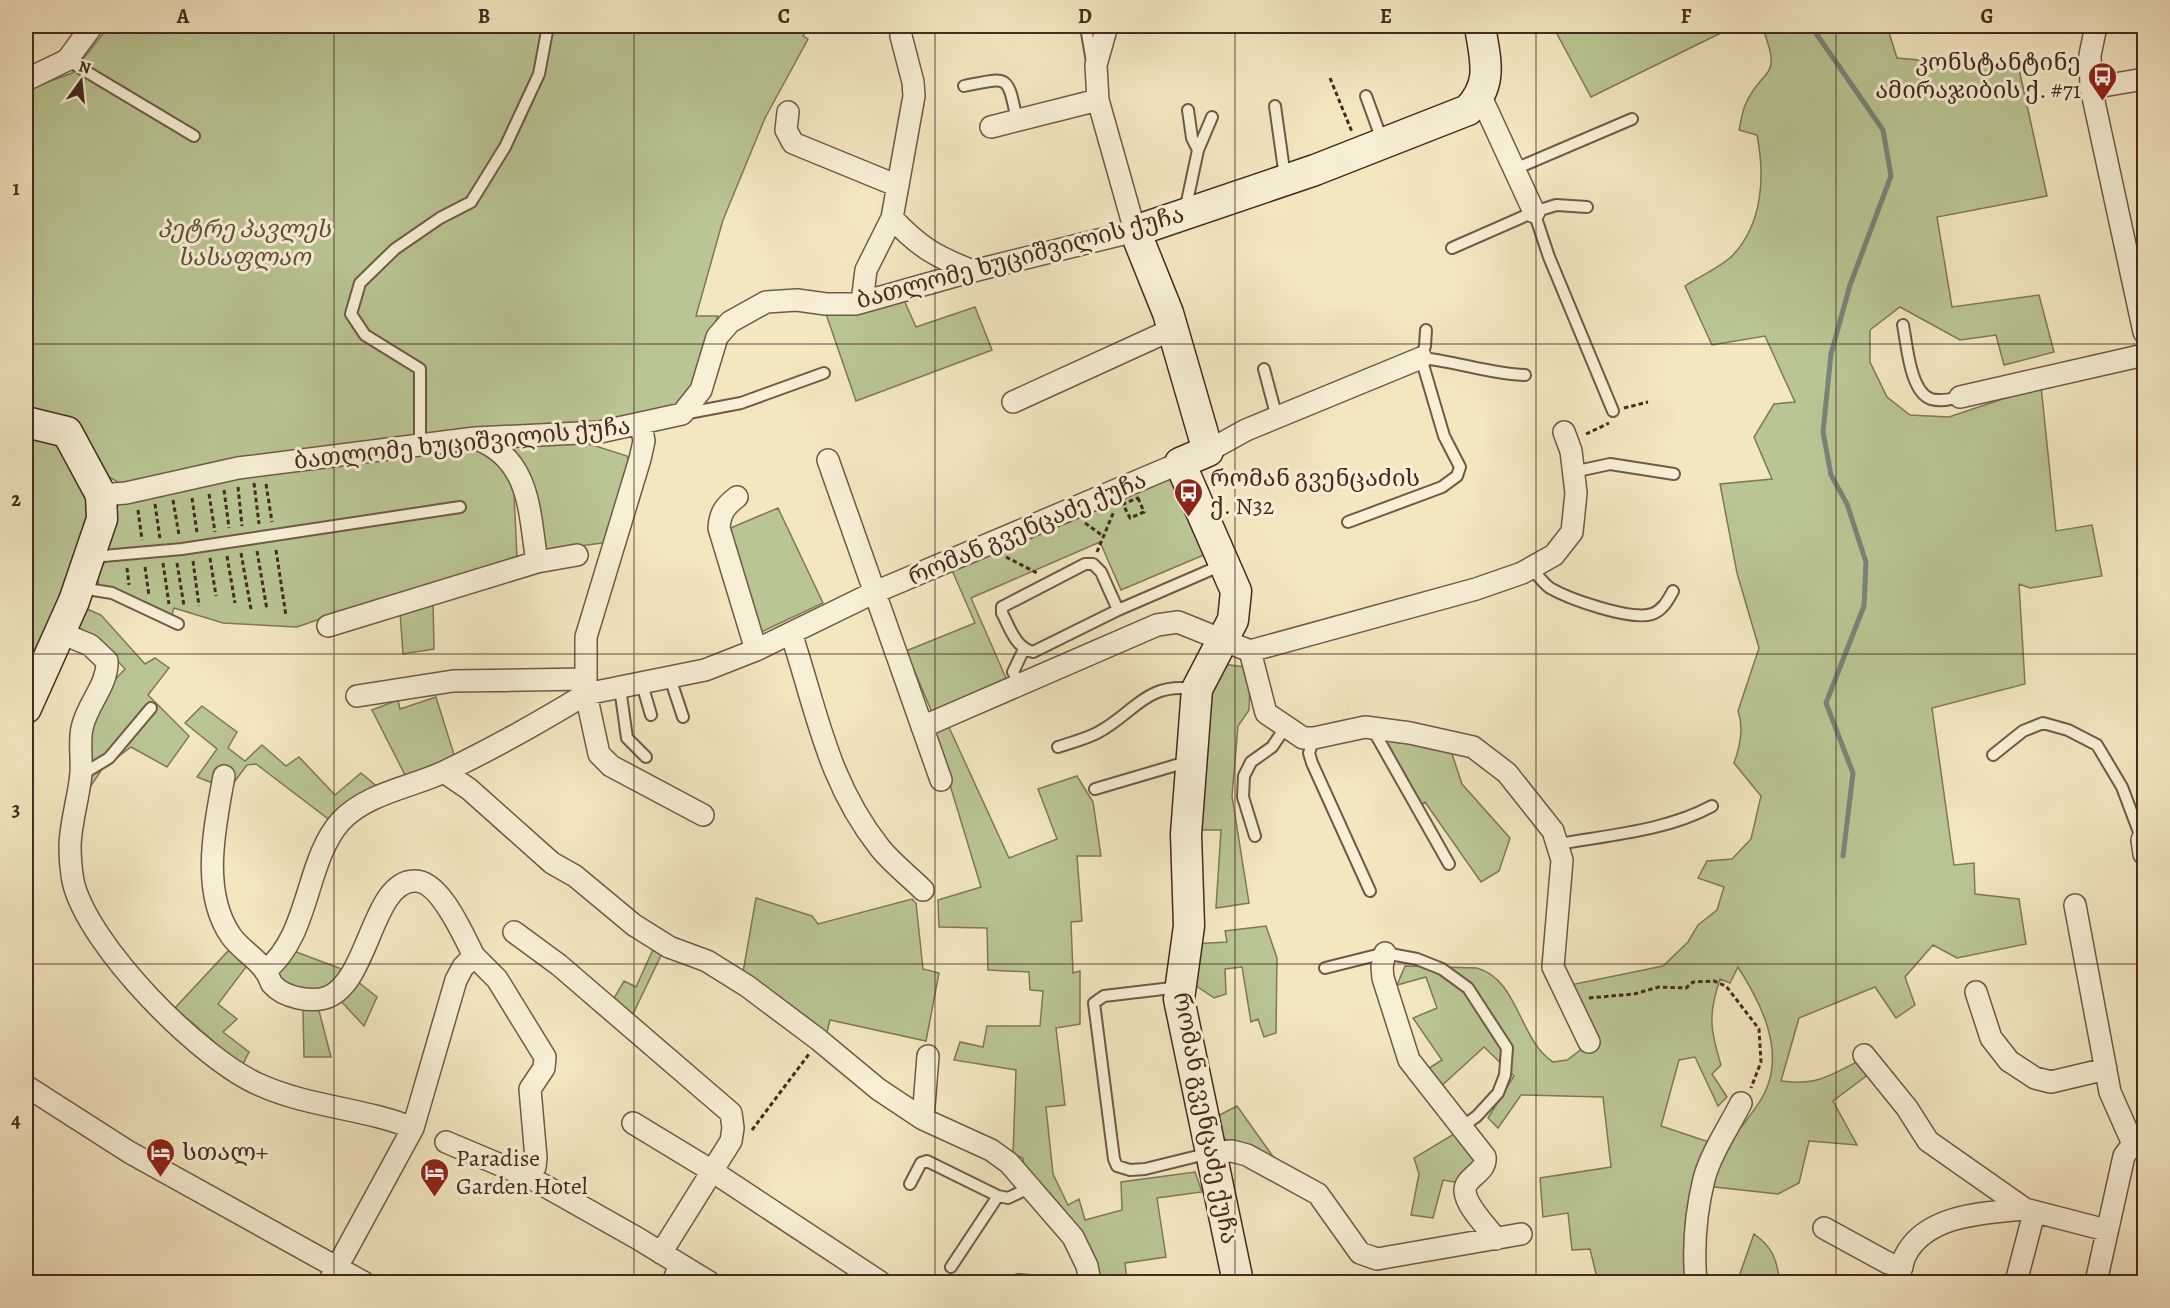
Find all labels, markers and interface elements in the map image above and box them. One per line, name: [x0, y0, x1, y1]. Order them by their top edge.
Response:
text: A: [176, 3, 190, 30]
text: B: [478, 3, 490, 30]
text: C: [778, 3, 790, 30]
text: D: [1078, 3, 1092, 30]
text: E: [1380, 3, 1392, 30]
text: F: [1681, 3, 1692, 30]
text: G: [1980, 3, 1994, 30]
place label: კონსტანტინე ამირაჯიბის ქ. #71: [1875, 46, 2081, 106]
north arrow: [51, 51, 111, 111]
text: N: [76, 55, 93, 80]
bus stop icon: კონსტანტინე ამირაჯიბის ქ. #71: [2086, 60, 2118, 102]
text: 1: [12, 175, 20, 202]
street label: ბათლომე ხუციშვილის ქუჩა: [853, 198, 1187, 316]
park label: პეტრე პავლეს სასაფლაო: [157, 213, 331, 273]
street label: ბათლომე ხუციშვილის ქუჩა: [292, 409, 632, 477]
place label: რომან გვენცაძის ქ. N32: [1210, 462, 1420, 522]
street label: რომან გვენცაძე ქუჩა: [903, 463, 1151, 593]
bus stop icon: რომან გვენცაძის ქ. N32: [1173, 476, 1205, 518]
text: 2: [11, 486, 21, 513]
text: 3: [12, 796, 20, 823]
street label: რომან გვენცაძე ქუჩა: [1166, 989, 1246, 1247]
text: 4: [11, 1107, 21, 1134]
hotel icon: სთალ+: [145, 1136, 177, 1178]
place label: სთალ+: [182, 1136, 268, 1168]
place label: Paradise Garden Hotel: [456, 1142, 588, 1202]
hotel icon: Paradise Garden Hotel: [419, 1156, 451, 1198]

